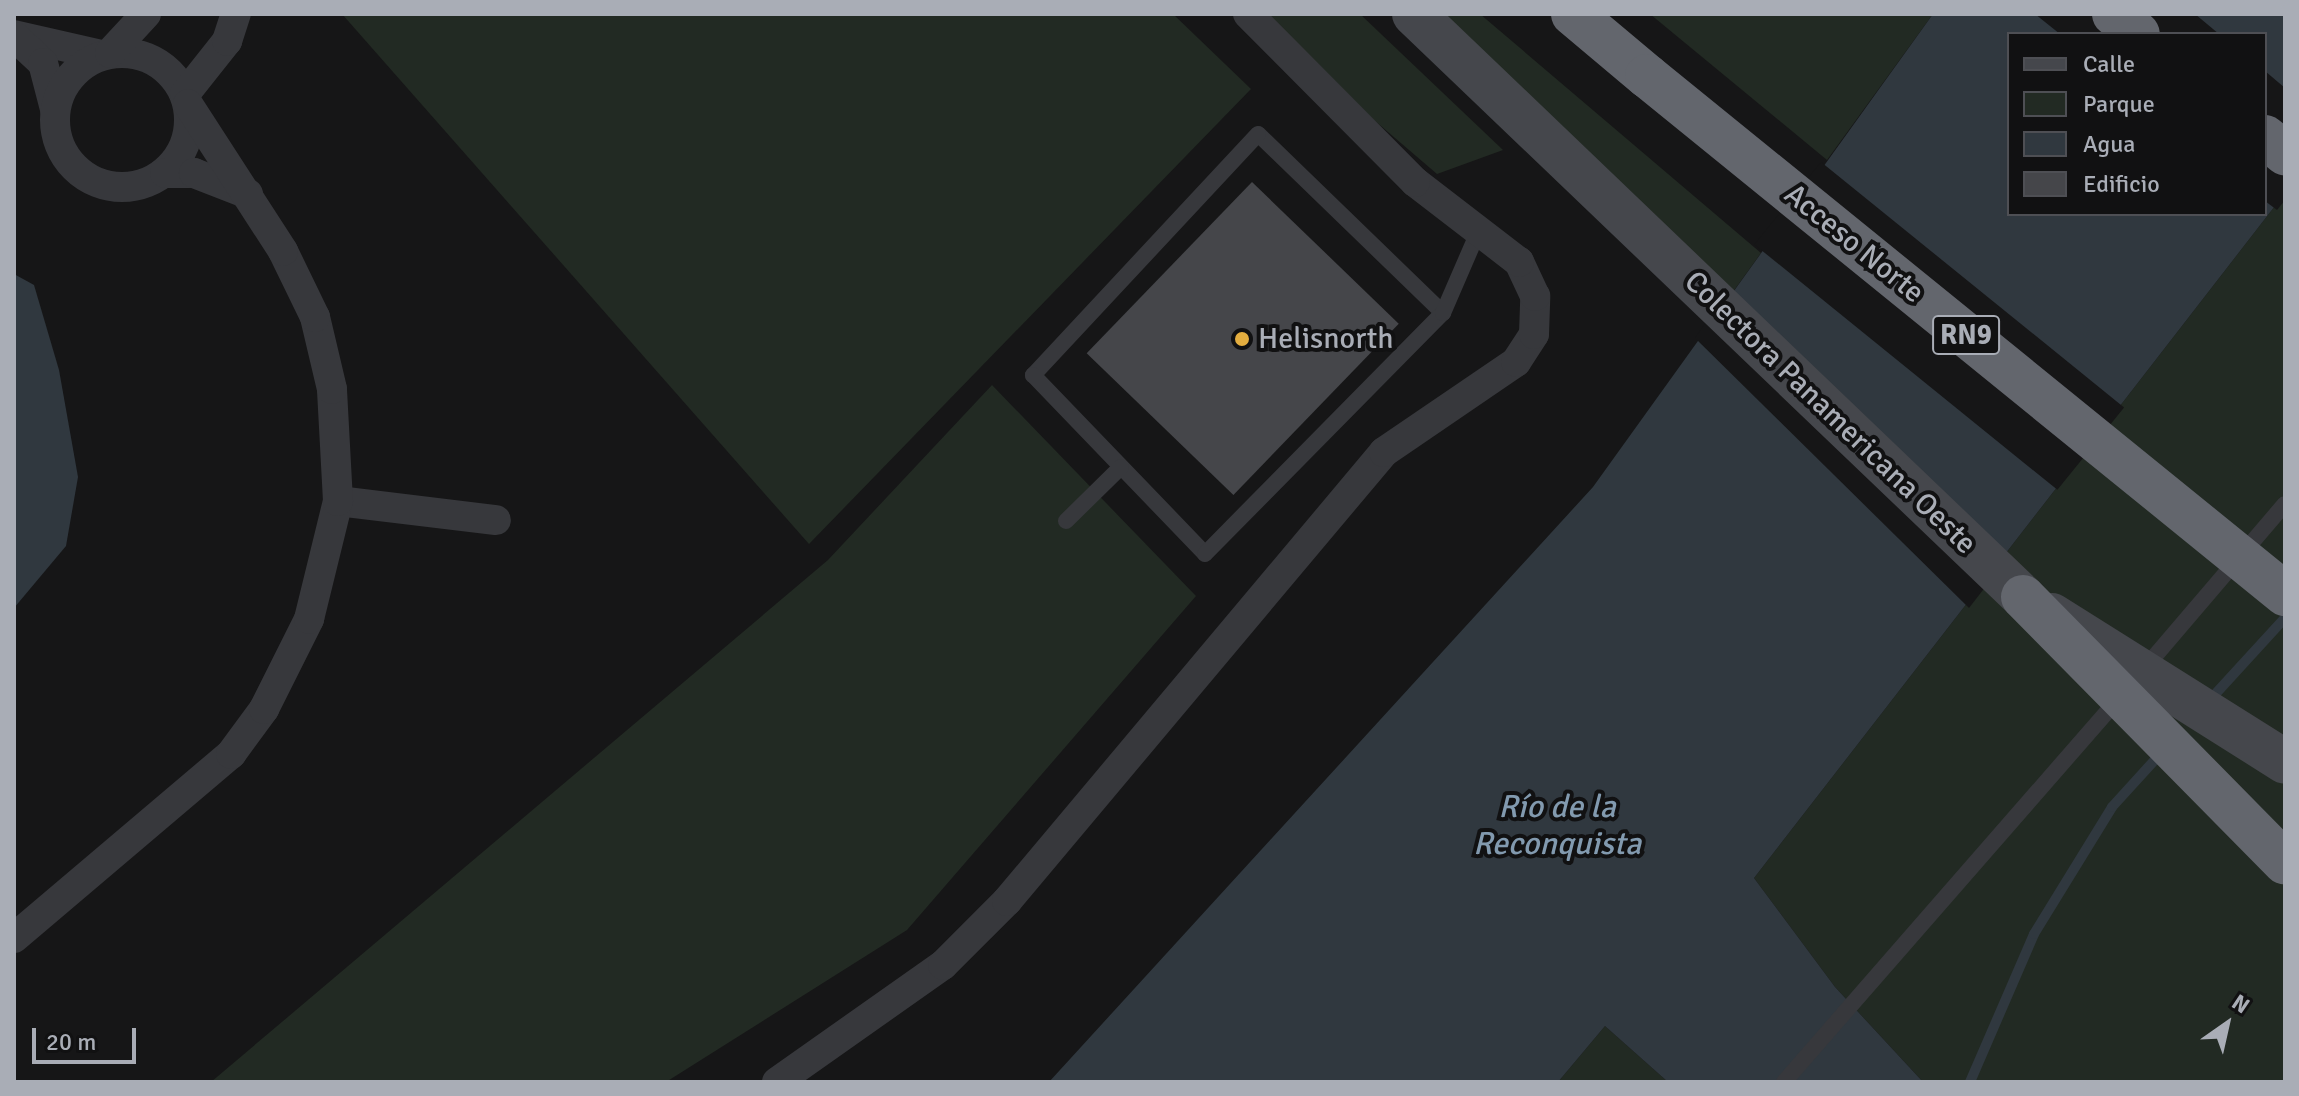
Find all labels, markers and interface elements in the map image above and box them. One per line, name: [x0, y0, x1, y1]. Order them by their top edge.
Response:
legend: [2007, 32, 2267, 216]
text: Calle: [2083, 49, 2135, 79]
text: Parque: [2083, 89, 2155, 119]
text: Agua: [2083, 129, 2135, 159]
text: Edificio: [2083, 169, 2160, 199]
street label: Acceso Norte: [1777, 177, 1931, 311]
street label: Colectora Panamericana Oeste: [1676, 264, 1984, 562]
road number: RN9: [1932, 311, 2000, 359]
place label: Helisnorth: [1258, 321, 1394, 357]
marker: Helisnorth: [1233, 330, 1251, 348]
water label: Río de la Reconquista: [1473, 789, 1641, 864]
north arrow: [2187, 984, 2267, 1064]
text: N: [2227, 988, 2255, 1019]
scale bar: [36, 1012, 140, 1062]
text: 20 m: [46, 1027, 96, 1057]

